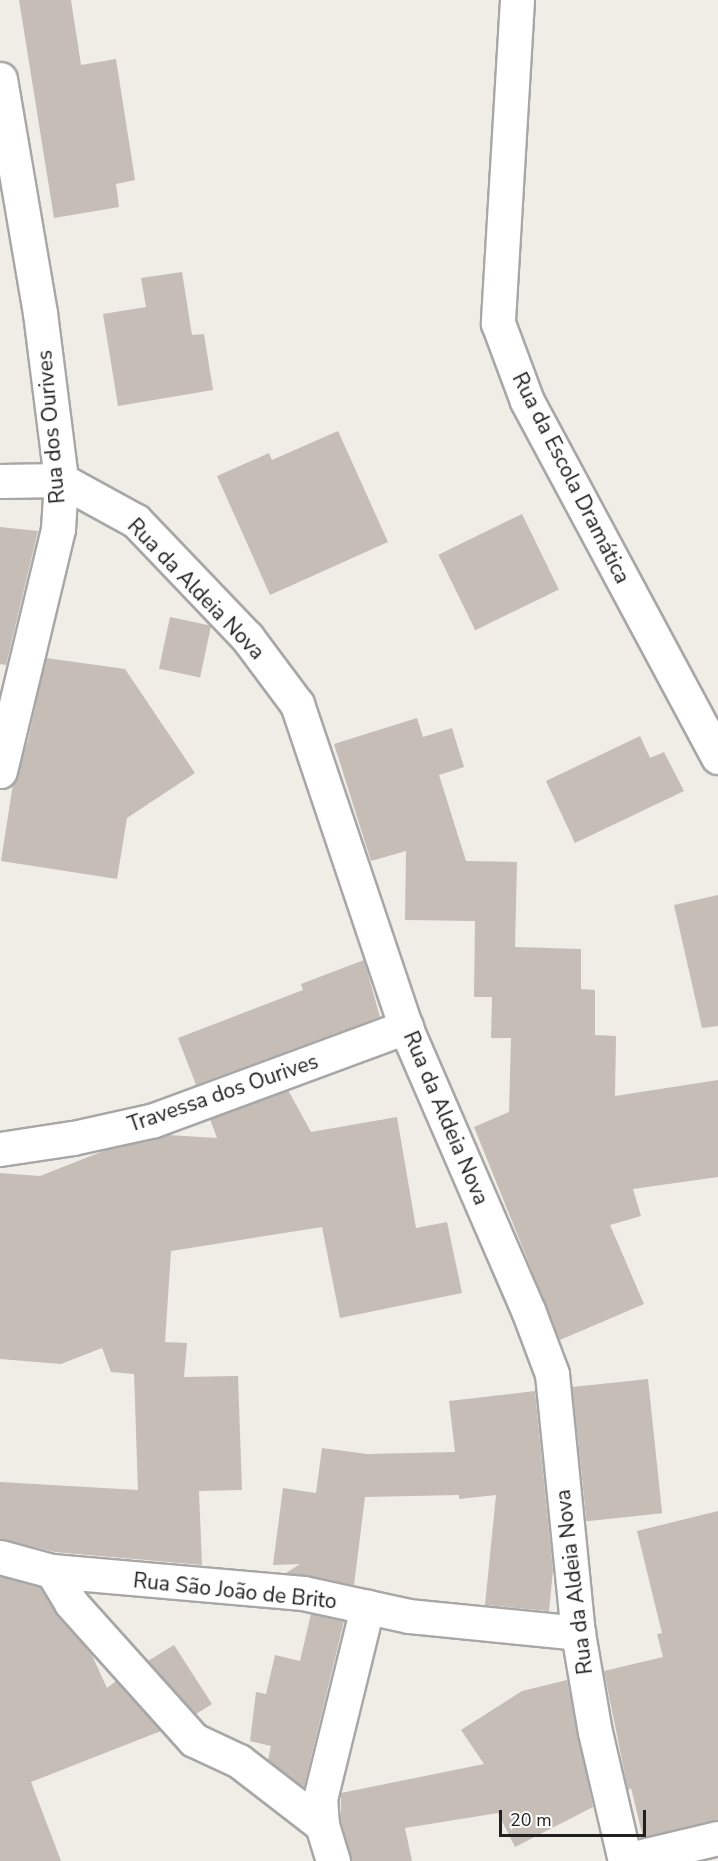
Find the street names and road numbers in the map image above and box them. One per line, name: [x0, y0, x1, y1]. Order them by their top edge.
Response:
street label: Rua dos Ourives: [32, 349, 70, 505]
street label: Rua da Escola Dramática: [507, 368, 635, 588]
street label: Rua da Aldeia Nova: [122, 513, 270, 665]
street label: Rua da Aldeia Nova: [398, 1027, 494, 1209]
street label: Travessa dos Ourives: [125, 1049, 321, 1137]
street label: Rua da Aldeia Nova: [550, 1488, 598, 1676]
street label: Rua São João de Brito: [132, 1568, 338, 1614]

